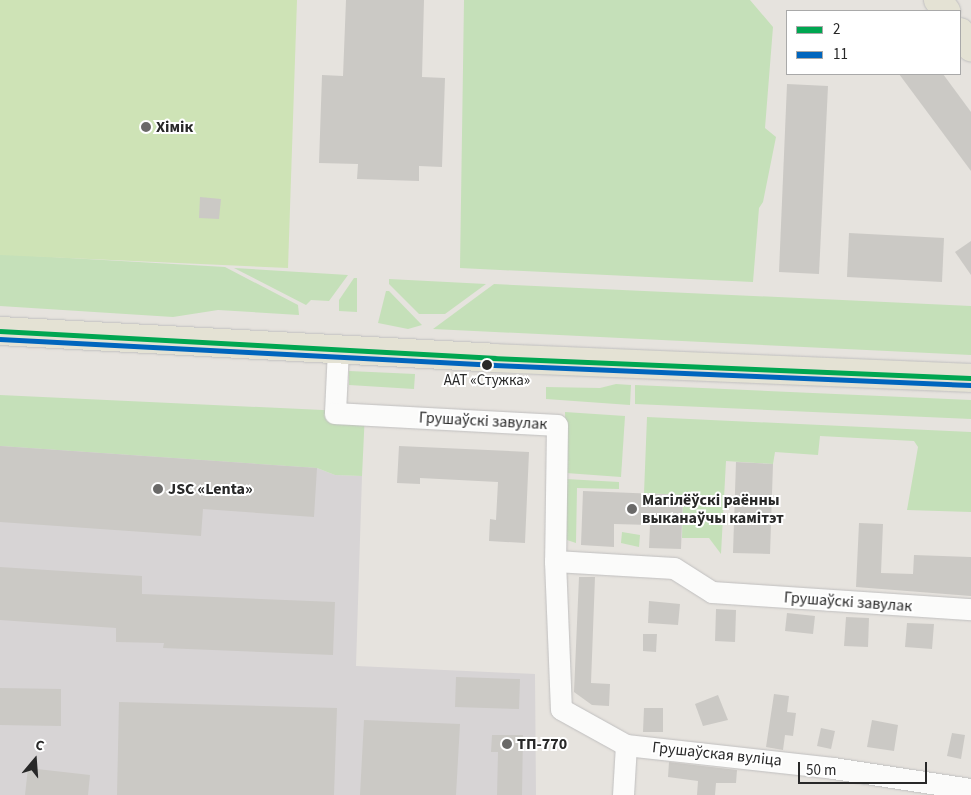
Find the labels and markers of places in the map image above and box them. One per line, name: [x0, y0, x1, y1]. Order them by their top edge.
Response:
place label: Хімік: [156, 117, 193, 137]
marker: Хімік: [140, 121, 152, 133]
marker: ААТ «Стужка»: [482, 360, 492, 370]
place label: ААТ «Стужка»: [444, 372, 530, 390]
place label: JSC «Lenta»: [168, 479, 253, 499]
marker: JSC «Lenta»: [152, 483, 164, 495]
place label: Магілёўскі раённы выканаўчы камітэт: [642, 490, 784, 528]
marker: Магілёўскі раённы выканаўчы камітэт: [626, 503, 638, 515]
place label: ТП-770: [517, 734, 567, 754]
marker: ТП-770: [501, 738, 513, 750]

